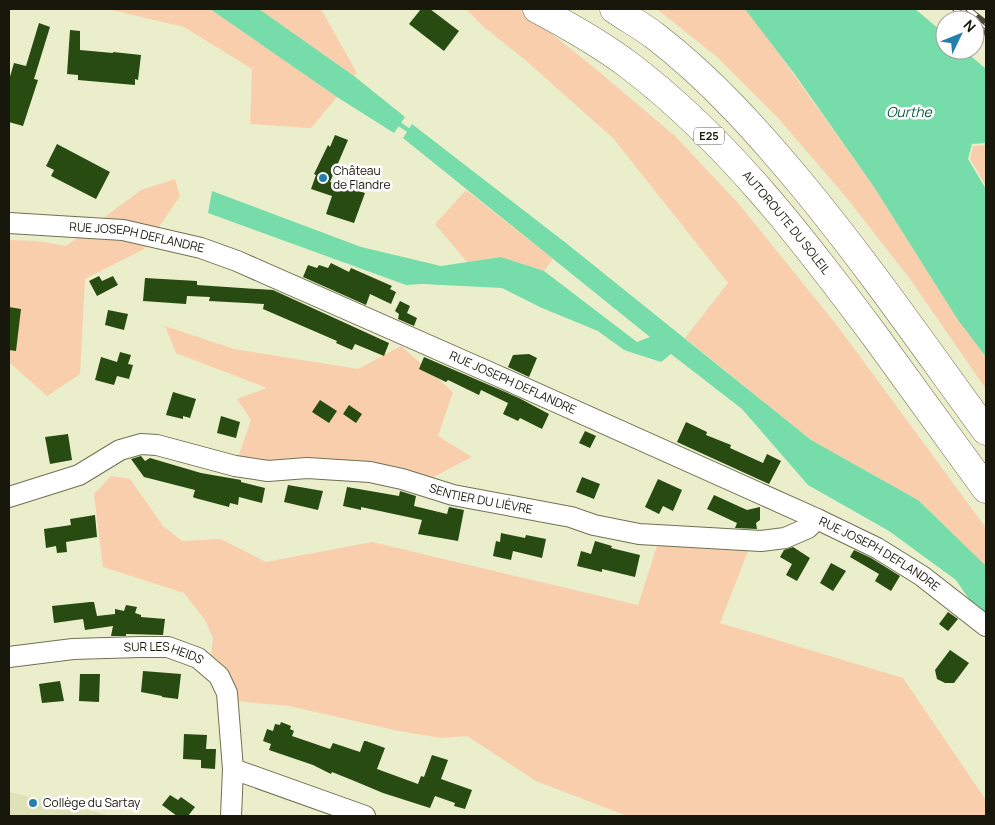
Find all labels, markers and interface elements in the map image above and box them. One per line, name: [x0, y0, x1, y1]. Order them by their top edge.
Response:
north arrow: [935, 10, 985, 60]
text: N: [959, 16, 980, 36]
water label: Ourthe: [886, 102, 933, 121]
road number: E25: [694, 128, 724, 144]
place label: Château de Flandre: [333, 162, 390, 193]
street label: AUTOROUTE DU SOLEIL: [739, 167, 835, 278]
marker: Château de Flandre: [317, 172, 329, 184]
street label: RUE JOSEPH DEFLANDRE: [69, 218, 206, 257]
street label: RUE JOSEPH DEFLANDRE: [447, 347, 579, 418]
street label: SENTIER DU LIÈVRE: [427, 479, 534, 518]
street label: RUE JOSEPH DEFLANDRE: [816, 512, 944, 595]
street label: SUR LES HEIDS: [123, 638, 208, 668]
place label: Collège du Sartay: [43, 794, 141, 811]
marker: Collège du Sartay: [27, 797, 39, 809]

